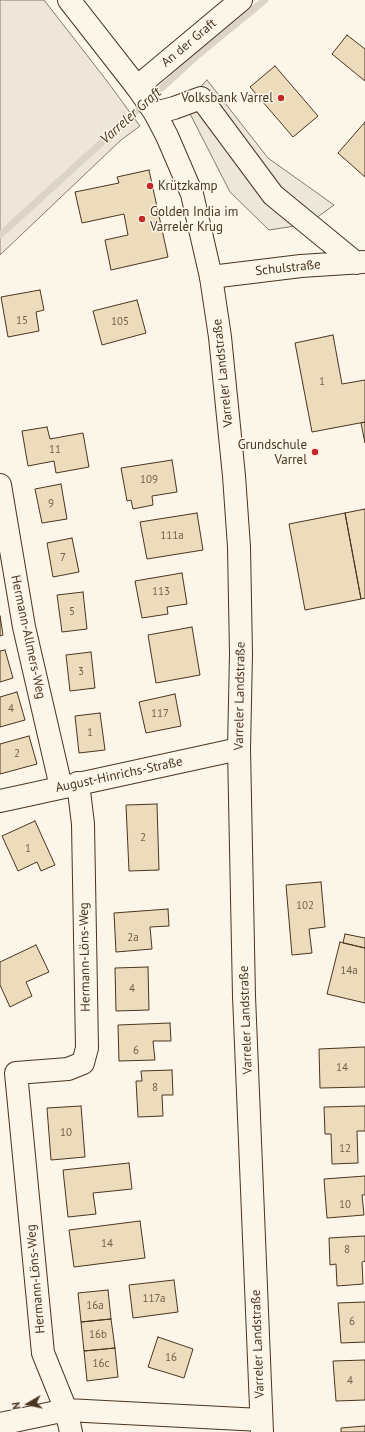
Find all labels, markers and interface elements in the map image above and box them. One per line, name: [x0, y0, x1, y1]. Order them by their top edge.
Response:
street label: An der Graft: [158, 16, 220, 70]
water label: Varreler Graft: [97, 84, 165, 148]
place label: Volksbank Varrel: [181, 90, 273, 106]
marker: Volksbank Varrel: [276, 93, 286, 103]
place label: Krützkamp: [158, 178, 217, 194]
marker: Krützkamp: [145, 181, 155, 191]
place label: Golden India im Varreler Krug: [150, 204, 238, 235]
marker: Golden India im Varreler Krug: [137, 214, 147, 224]
street label: Schulstraße: [255, 257, 321, 279]
house number: 15: [16, 314, 28, 328]
house number: 105: [111, 315, 129, 329]
street label: Varreler Landstraße: [210, 318, 236, 428]
house number: 1: [319, 375, 325, 389]
place label: Grundschule Varrel: [238, 437, 307, 468]
house number: 11: [49, 443, 61, 457]
marker: Grundschule Varrel: [310, 447, 320, 457]
house number: 109: [140, 473, 158, 487]
house number: 9: [48, 497, 54, 511]
house number: 111a: [160, 529, 184, 543]
house number: 7: [60, 551, 66, 565]
street label: Hermann-Allmers-Weg: [7, 574, 49, 700]
house number: 113: [152, 585, 170, 599]
house number: 5: [69, 605, 75, 619]
street label: Varreler Landstraße: [231, 641, 249, 751]
house number: 3: [78, 665, 84, 679]
house number: 4: [8, 702, 14, 716]
house number: 117: [151, 707, 169, 721]
house number: 1: [87, 726, 93, 740]
house number: 2: [14, 747, 20, 761]
street label: August-Hinrichs-Straße: [54, 754, 184, 796]
house number: 2: [140, 831, 146, 845]
house number: 1: [25, 842, 31, 856]
house number: 102: [296, 899, 314, 913]
street label: Hermann-Löns-Weg: [76, 902, 94, 1012]
house number: 2a: [127, 931, 139, 945]
house number: 14a: [340, 964, 358, 978]
street label: Varreler Landstraße: [236, 965, 256, 1075]
house number: 4: [129, 982, 135, 996]
house number: 6: [133, 1044, 139, 1058]
house number: 14: [336, 1061, 348, 1075]
house number: 8: [152, 1081, 158, 1095]
house number: 10: [60, 1126, 72, 1140]
house number: 12: [339, 1142, 351, 1156]
house number: 10: [339, 1198, 351, 1212]
street label: Hermann-Löns-Weg: [23, 1224, 49, 1334]
house number: 14: [101, 1237, 113, 1251]
house number: 8: [344, 1243, 350, 1257]
street label: Varreler Landstraße: [248, 1289, 268, 1399]
house number: 117a: [143, 1292, 165, 1306]
house number: 16a: [86, 1299, 104, 1313]
house number: 6: [349, 1315, 355, 1329]
house number: 16b: [89, 1328, 107, 1342]
house number: 16: [165, 1351, 177, 1365]
house number: 16c: [93, 1357, 109, 1371]
house number: 4: [347, 1374, 353, 1388]
north arrow: [8, 1384, 48, 1424]
text: N: [9, 1401, 24, 1411]

